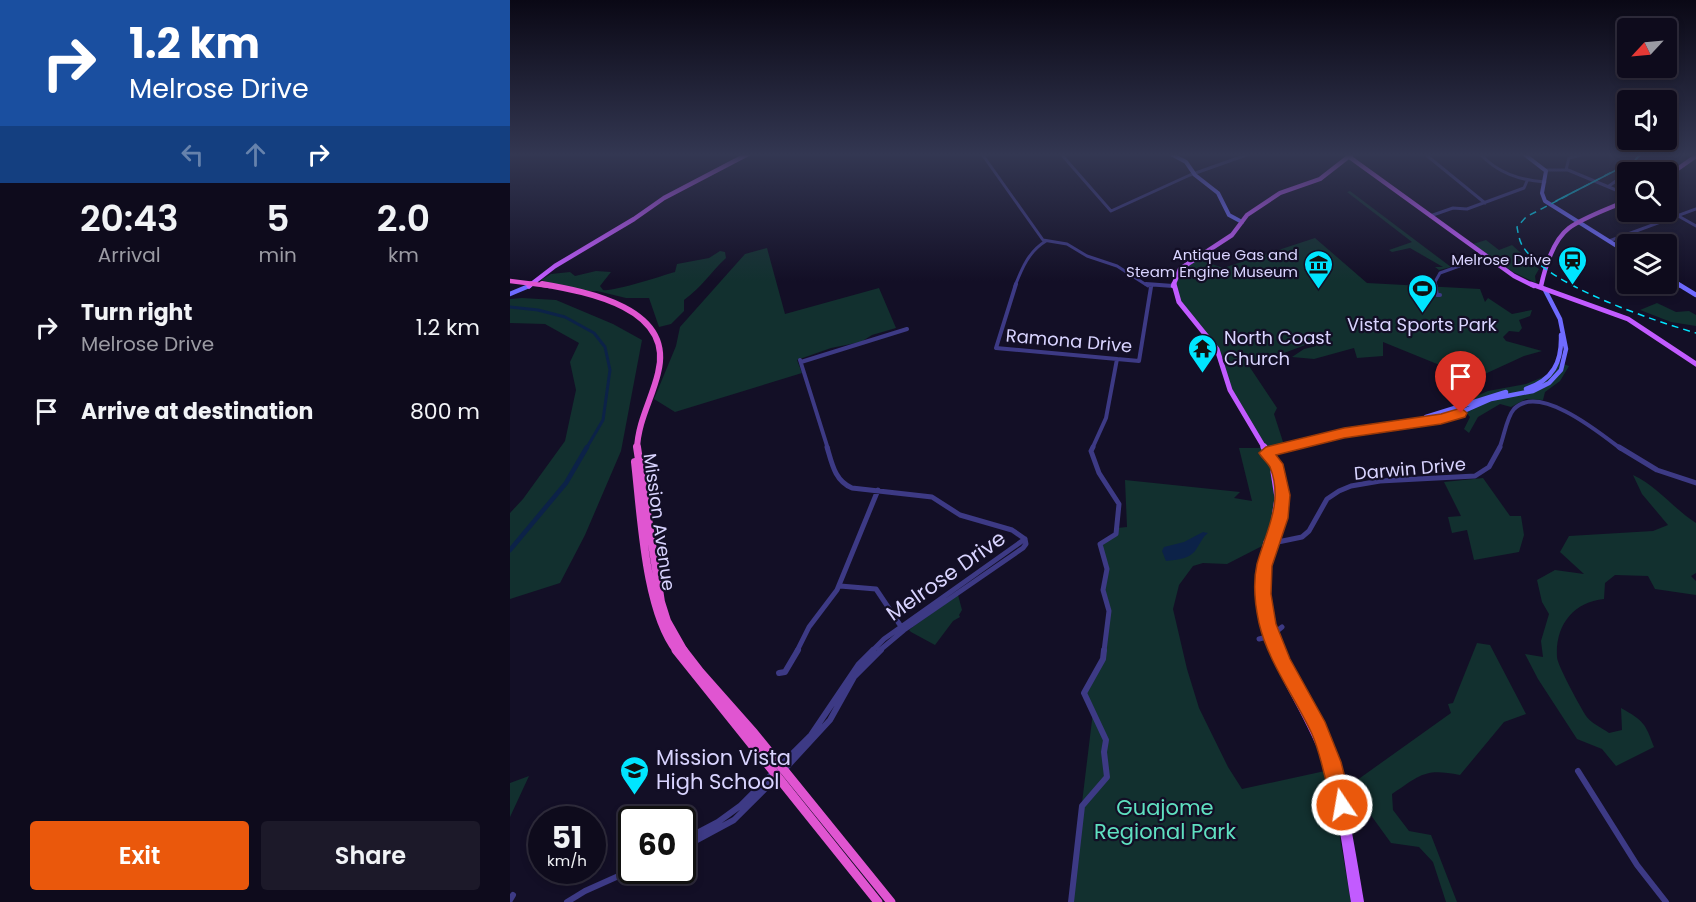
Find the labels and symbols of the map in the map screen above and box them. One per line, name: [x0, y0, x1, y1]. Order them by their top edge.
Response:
north arrow: [1617, 18, 1677, 78]
place label: Antique Gas and Steam Engine Museum: [1126, 244, 1298, 282]
station icon: Melrose Drive: [1556, 244, 1588, 286]
museum icon: Antique Gas and Steam Engine Museum: [1303, 248, 1335, 290]
place label: Melrose Drive: [1451, 249, 1551, 270]
sports icon: Vista Sports Park: [1406, 272, 1438, 314]
place label: Vista Sports Park: [1347, 312, 1498, 337]
street label: Ramona Drive: [1005, 323, 1133, 358]
place label: North Coast Church: [1224, 325, 1331, 371]
temple icon: North Coast Church: [1187, 332, 1219, 374]
pin: [1435, 351, 1486, 413]
street label: Darwin Drive: [1353, 451, 1467, 486]
street label: Mission Avenue: [637, 452, 682, 592]
street label: Melrose Drive: [880, 524, 1011, 628]
place label: Mission Vista High School: [656, 743, 791, 796]
school or university icon: Mission Vista High School: [619, 754, 651, 796]
position arrow: [1310, 773, 1374, 837]
park label: Guajome Regional Park: [1094, 793, 1236, 846]
speed limit sign: 60: [618, 806, 696, 884]

